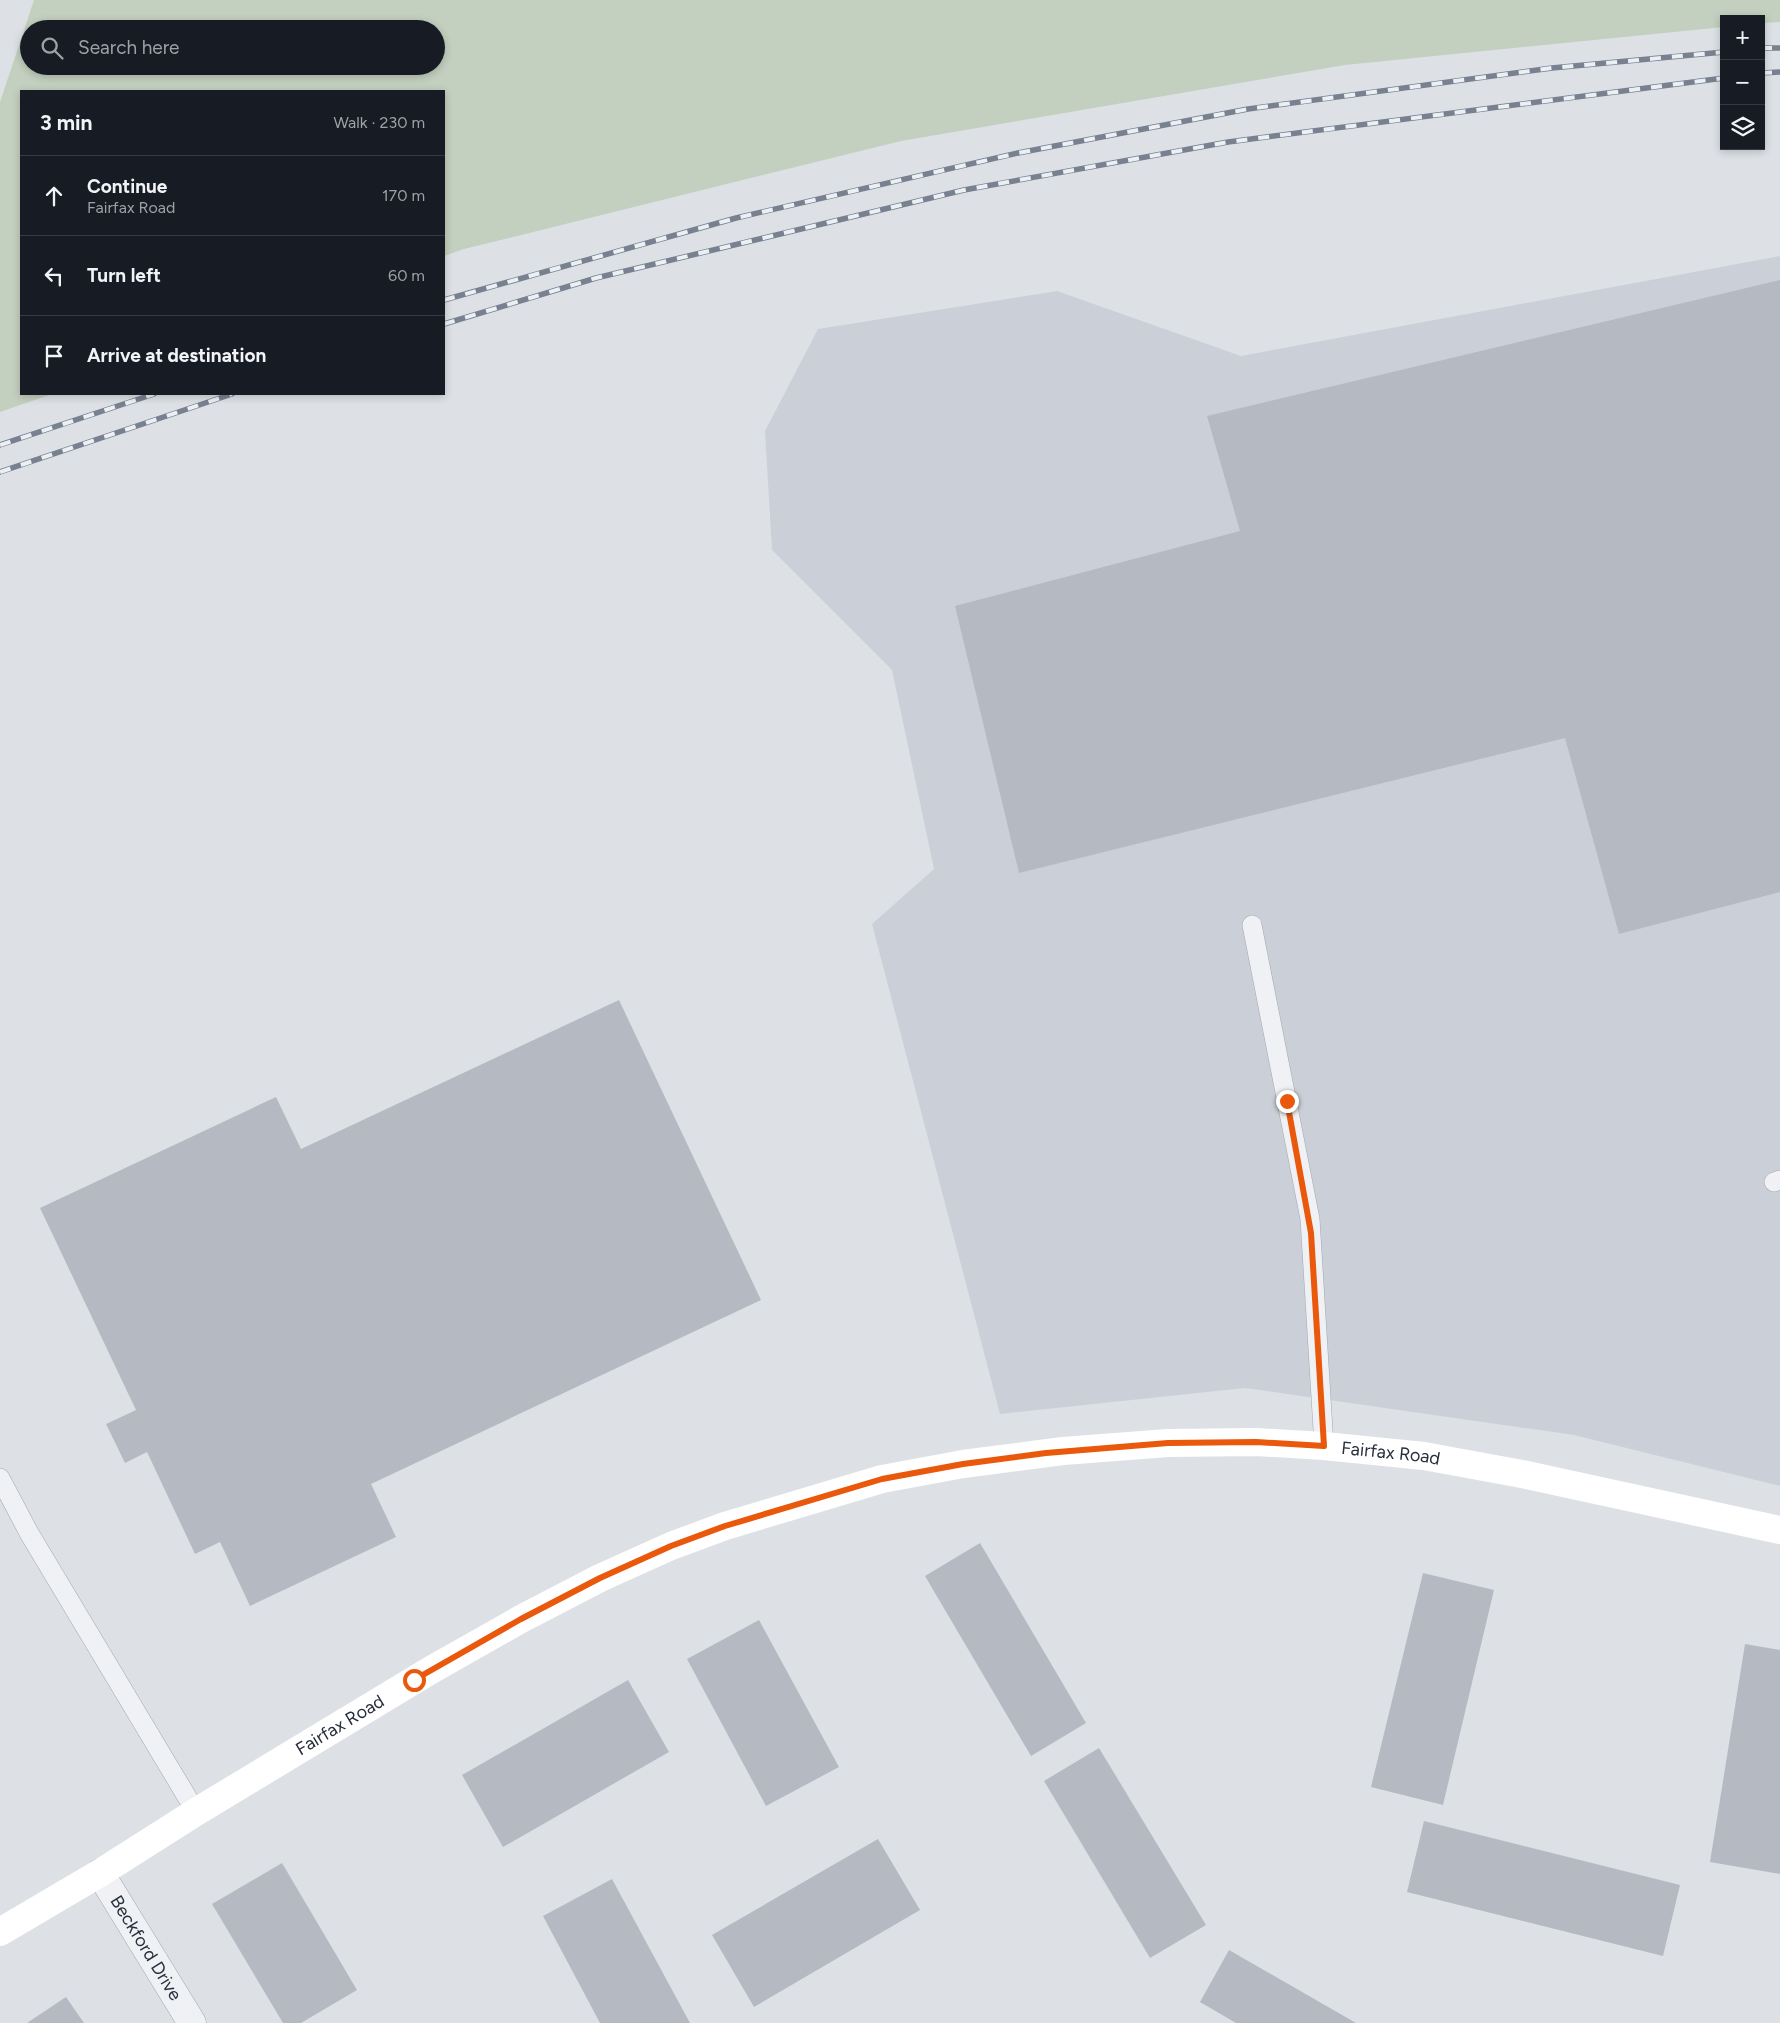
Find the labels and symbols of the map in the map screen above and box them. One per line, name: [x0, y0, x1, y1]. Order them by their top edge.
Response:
route end: [1276, 1090, 1299, 1113]
street label: Fairfax Road: [1340, 1437, 1442, 1470]
route start: [403, 1669, 426, 1692]
street label: Fairfax Road: [292, 1690, 388, 1760]
street label: Beckford Drive: [105, 1891, 187, 2005]

